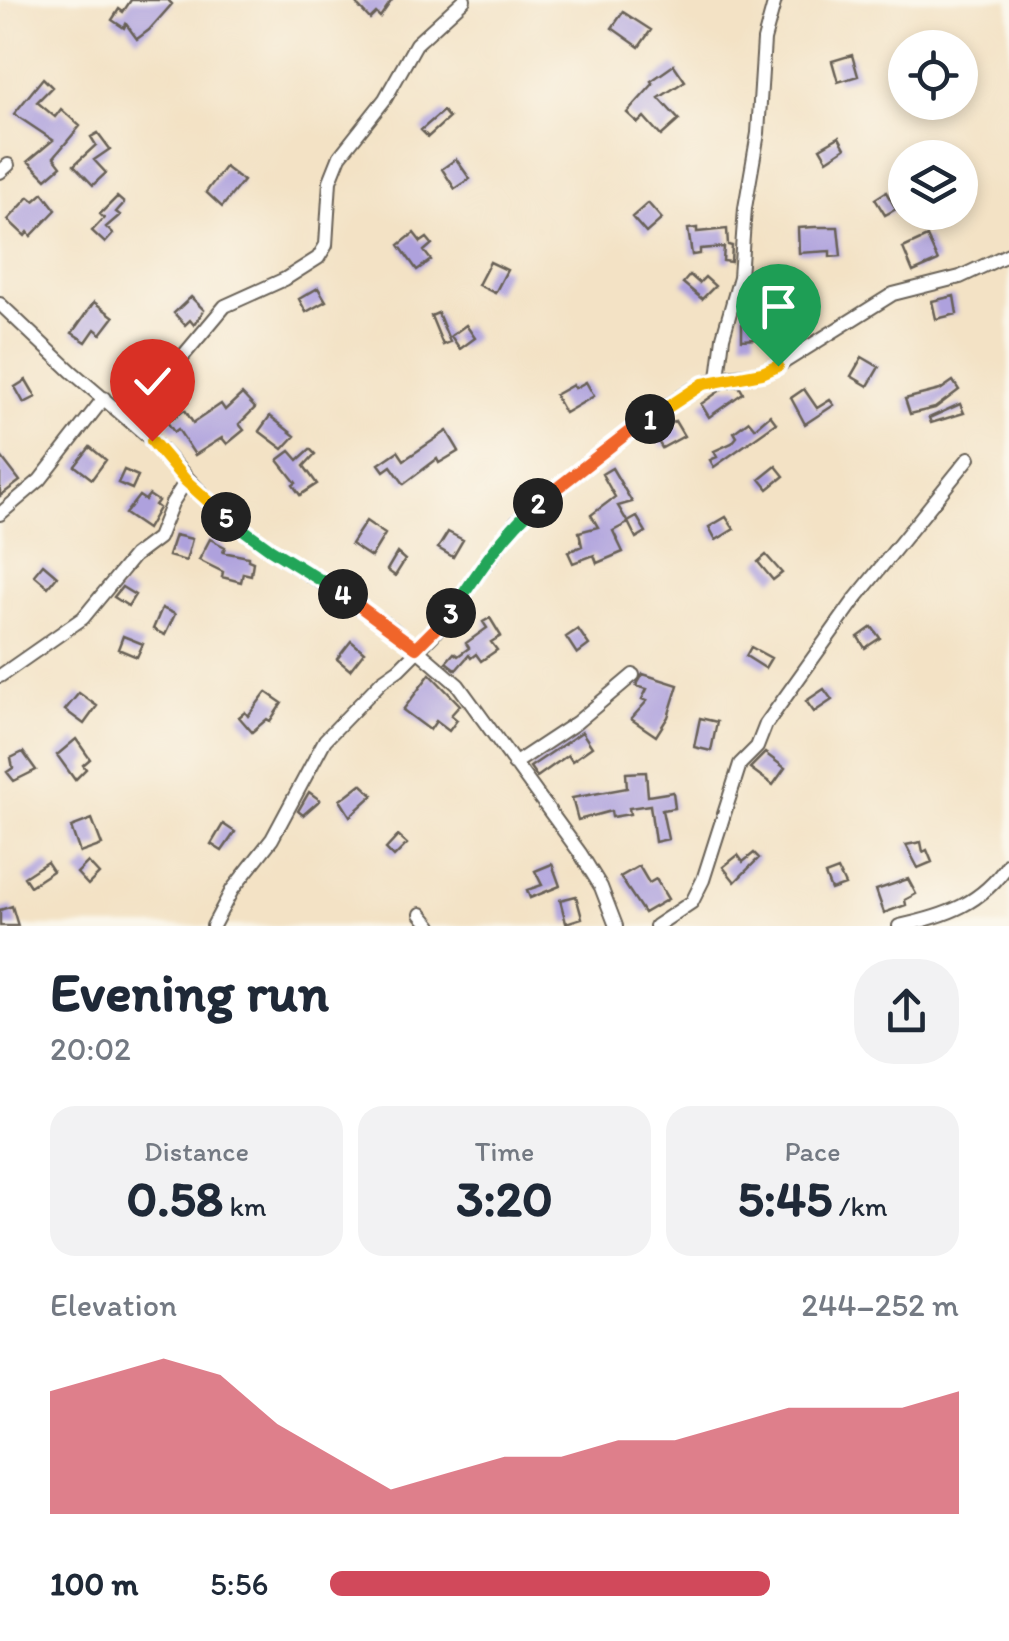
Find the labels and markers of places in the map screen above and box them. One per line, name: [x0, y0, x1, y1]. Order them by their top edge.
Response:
pin: [736, 264, 821, 367]
pin: [110, 339, 195, 442]
pin: 1: [625, 394, 675, 444]
pin: 2: [513, 478, 563, 528]
pin: 5: [201, 492, 251, 542]
pin: 4: [318, 569, 368, 619]
pin: 3: [426, 588, 476, 638]

